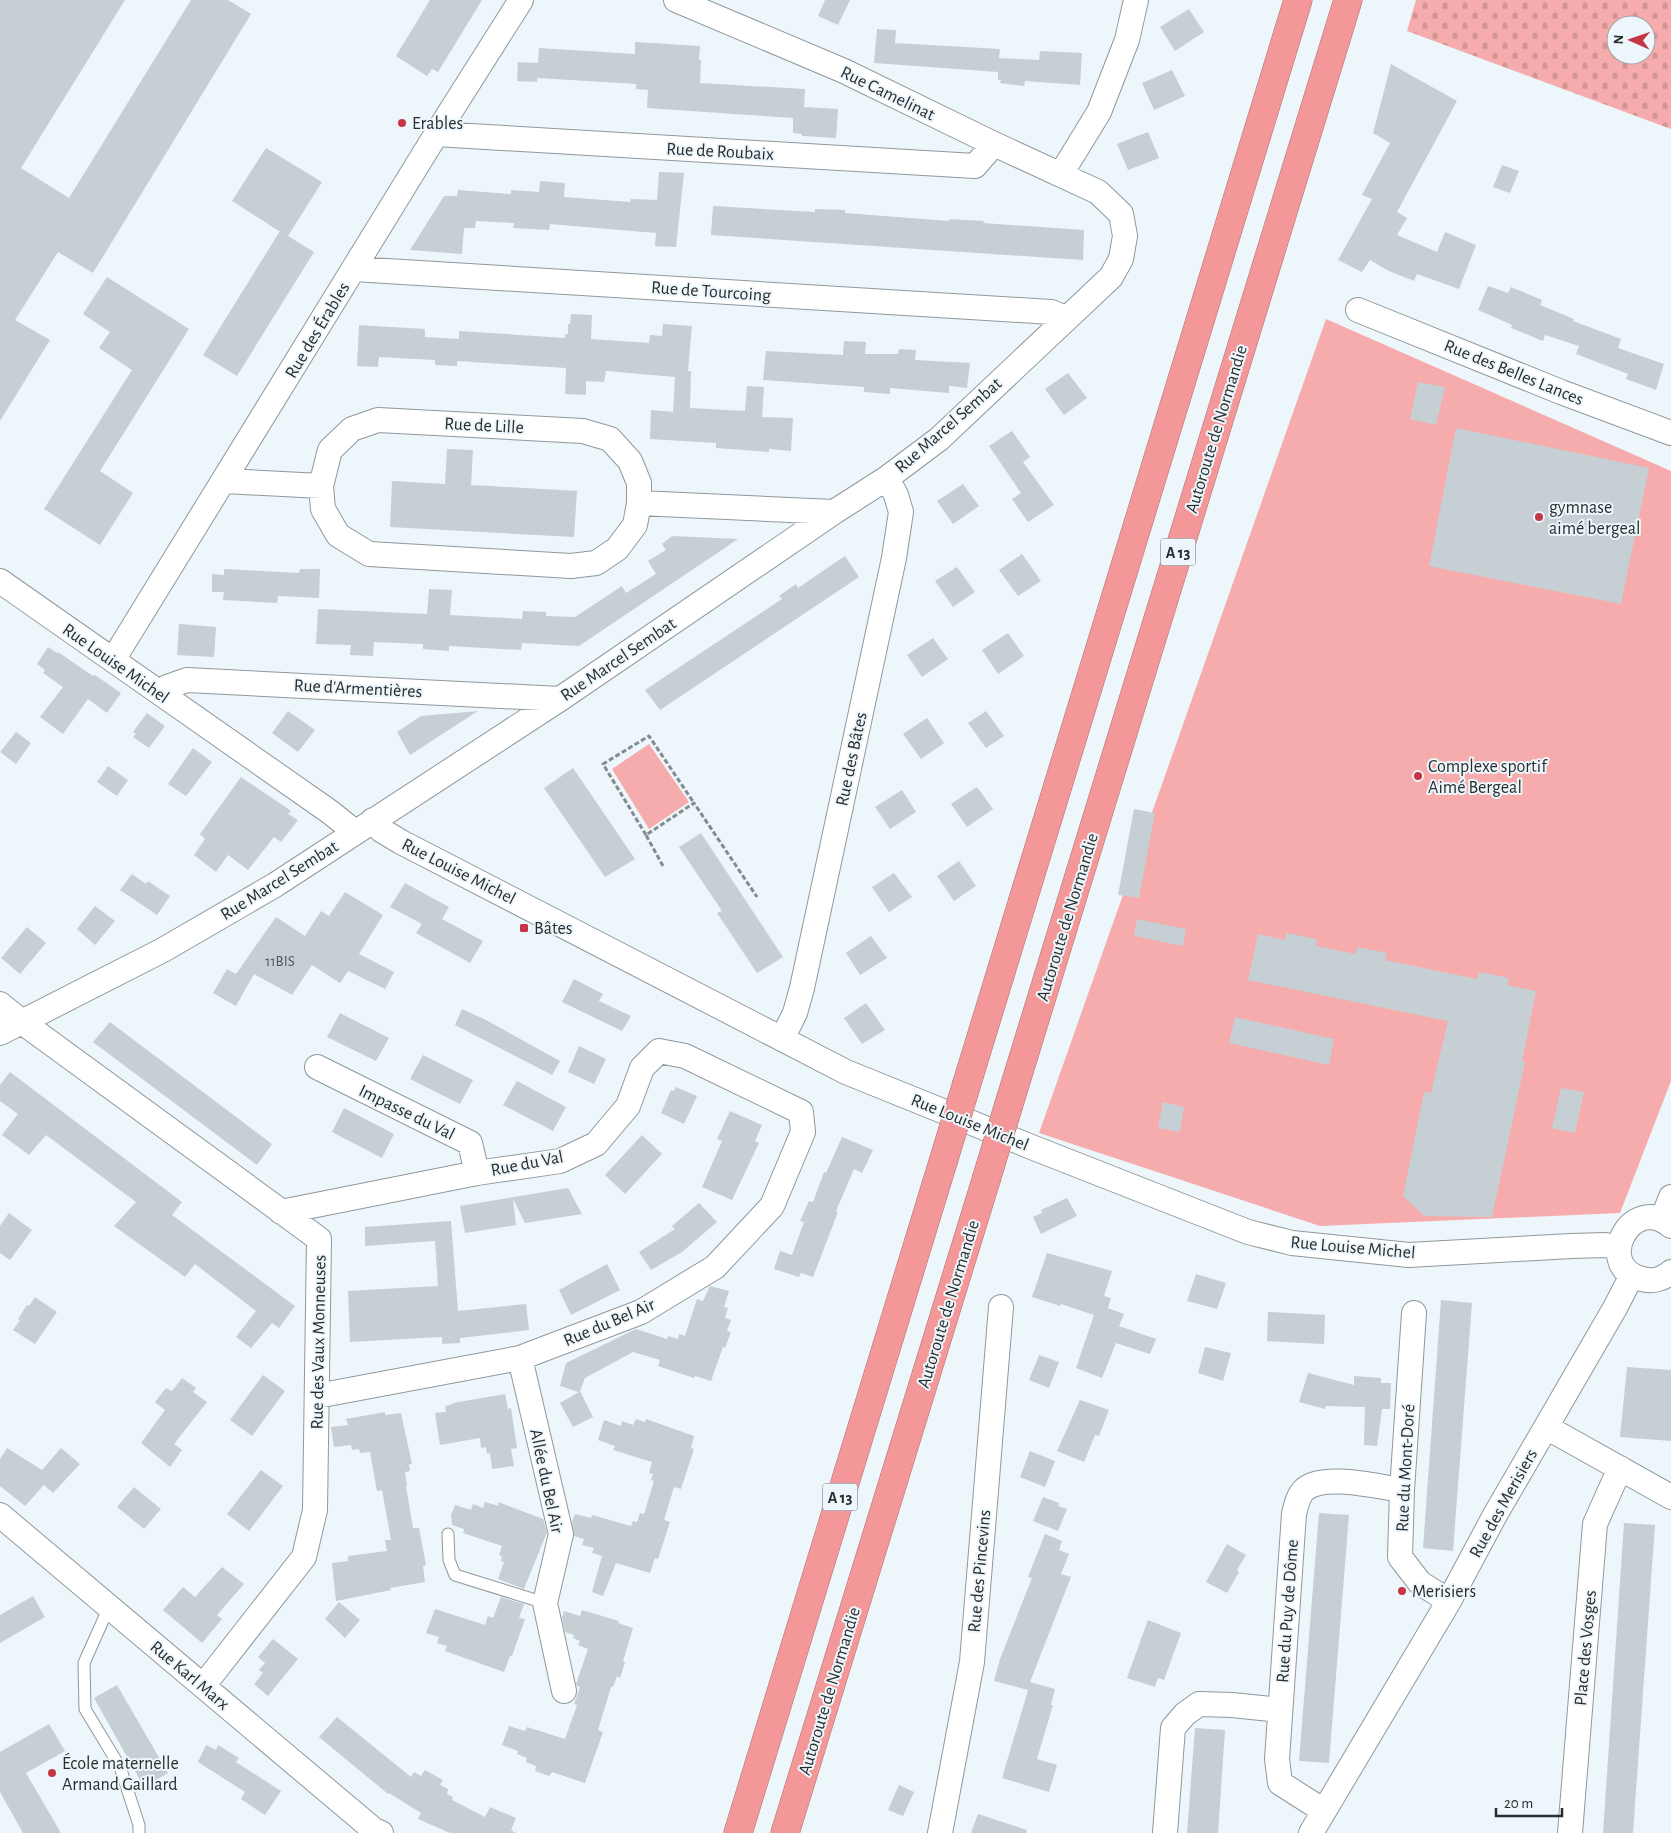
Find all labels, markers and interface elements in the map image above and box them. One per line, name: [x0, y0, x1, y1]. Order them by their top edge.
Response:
north arrow: [1606, 15, 1656, 65]
text: N: [1612, 34, 1626, 45]
street label: Rue Camelinat: [838, 63, 938, 125]
place label: Erables: [412, 115, 463, 133]
marker: Erables: [396, 117, 408, 129]
street label: Rue de Roubaix: [666, 140, 774, 164]
street label: Rue des Érables: [280, 278, 353, 382]
street label: Rue de Tourcoing: [650, 279, 772, 305]
street label: Rue des Belles Lances: [1441, 337, 1586, 409]
street label: Autoroute de Normandie: [1183, 343, 1251, 515]
street label: Rue Marcel Sembat: [892, 375, 1006, 477]
street label: Rue de Lille: [444, 415, 524, 437]
place label: gymnase aimé bergeal: [1549, 499, 1641, 538]
marker: gymnase aimé bergeal: [1533, 511, 1545, 523]
road number: A 13: [1160, 538, 1196, 566]
street label: Rue Marcel Sembat: [558, 615, 680, 705]
street label: Rue Louise Michel: [59, 621, 172, 707]
street label: Rue d'Armentières: [293, 677, 423, 701]
street label: Rue des Bâtes: [833, 711, 871, 808]
place label: Complexe sportif Aimé Bergeal: [1428, 758, 1548, 797]
marker: Complexe sportif Aimé Bergeal: [1412, 770, 1424, 782]
street label: Autoroute de Normandie: [1034, 831, 1102, 1003]
street label: Rue Louise Michel: [399, 835, 518, 908]
street label: Rue Marcel Sembat: [218, 837, 342, 924]
place label: Bâtes: [534, 920, 572, 938]
marker: Bâtes: [518, 922, 530, 934]
house number: 11BIS: [265, 954, 295, 969]
street label: Impasse du Val: [356, 1082, 457, 1144]
street label: Rue Louise Michel: [908, 1091, 1031, 1155]
street label: Rue du Val: [489, 1148, 565, 1180]
street label: Autoroute de Normandie: [915, 1218, 983, 1390]
street label: Rue Louise Michel: [1290, 1234, 1416, 1262]
street label: Rue des Vaux Monneuses: [308, 1254, 330, 1430]
street label: Rue du Bel Air: [561, 1296, 658, 1350]
street label: Rue du Mont-Doré: [1394, 1404, 1418, 1533]
street label: Allée du Bel Air: [526, 1427, 566, 1535]
street label: Rue des Merisiers: [1467, 1446, 1541, 1561]
road number: A 13: [822, 1484, 858, 1510]
street label: Rue des Pincevins: [966, 1509, 994, 1633]
street label: Rue du Puy de Dôme: [1274, 1539, 1302, 1683]
place label: Merisiers: [1412, 1583, 1476, 1601]
marker: Merisiers: [1396, 1585, 1408, 1597]
street label: Place des Vosges: [1572, 1589, 1600, 1707]
street label: Autoroute de Normandie: [796, 1605, 864, 1777]
street label: Rue Karl Marx: [146, 1638, 232, 1714]
place label: École maternelle Armand Gaillard: [62, 1752, 179, 1794]
marker: École maternelle Armand Gaillard: [46, 1767, 58, 1779]
scale bar: [1496, 1786, 1562, 1818]
text: 20 m: [1504, 1796, 1533, 1811]

